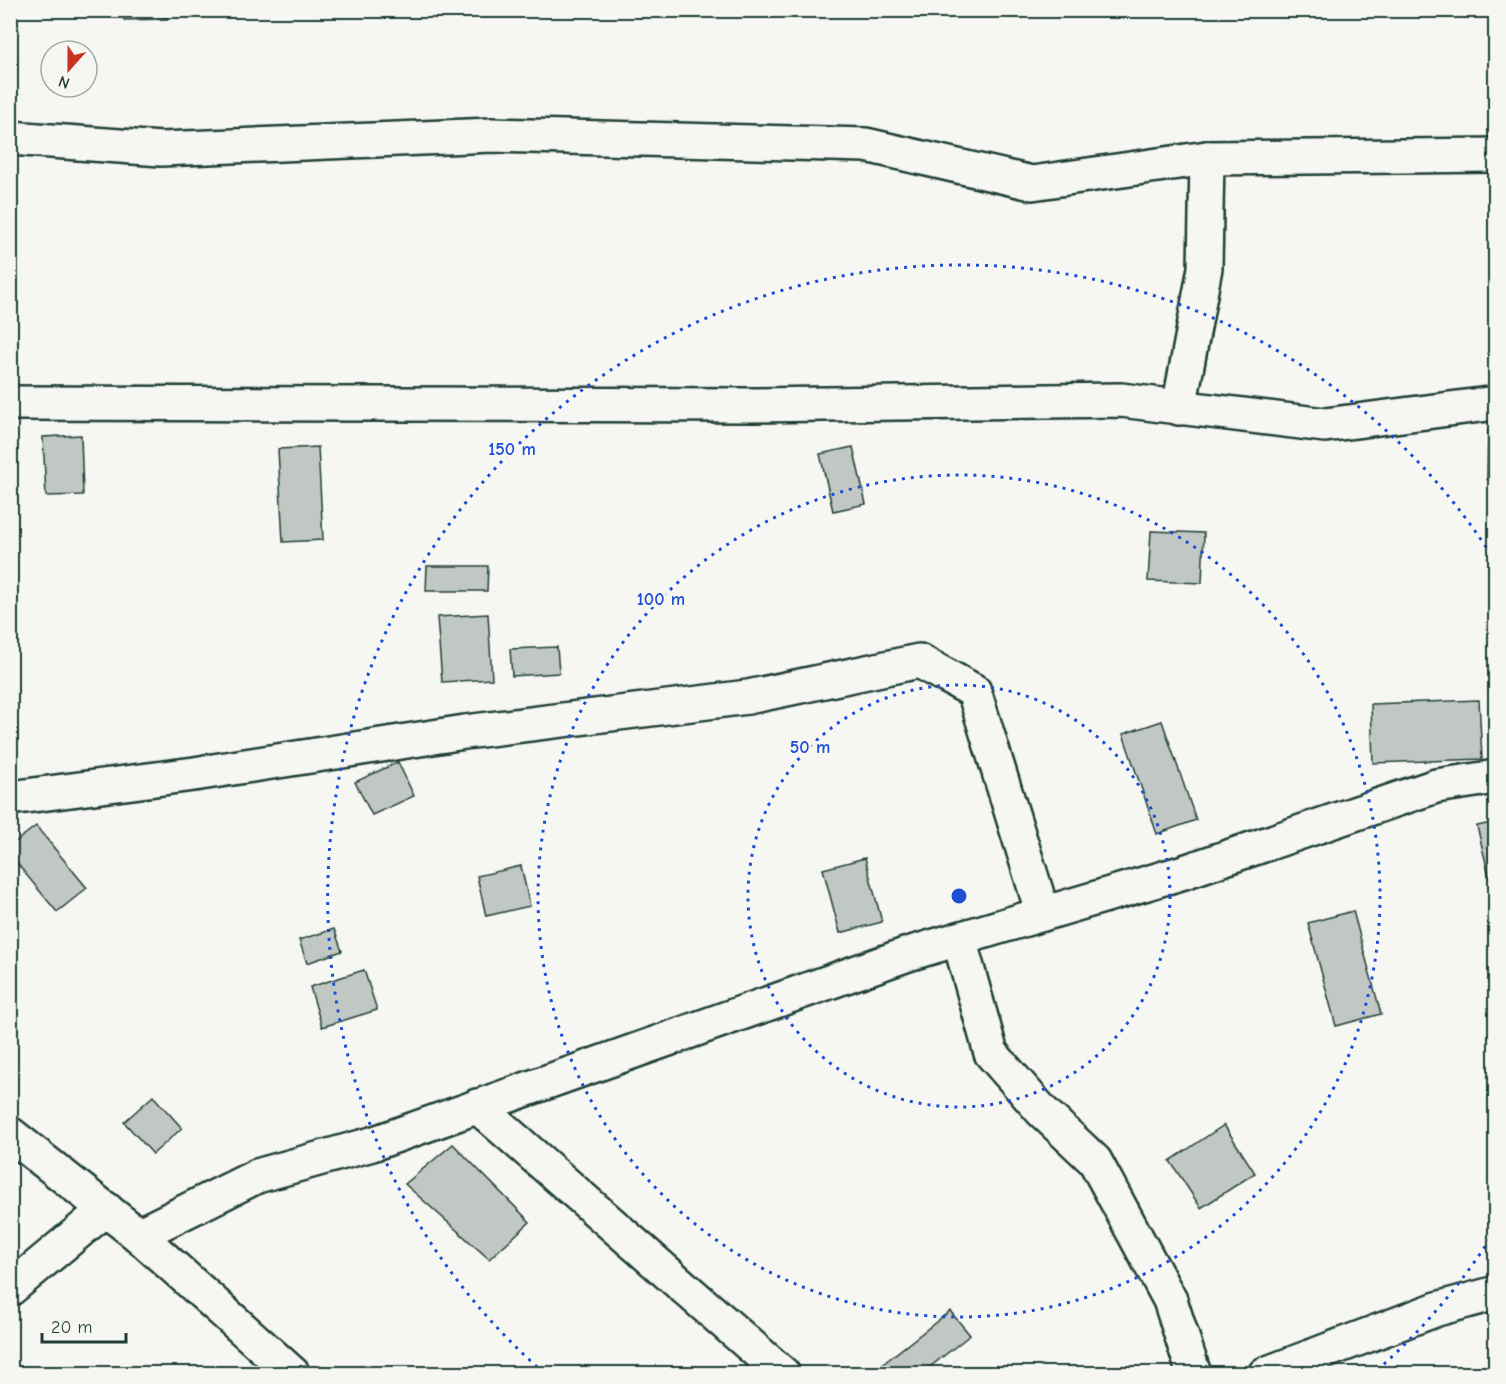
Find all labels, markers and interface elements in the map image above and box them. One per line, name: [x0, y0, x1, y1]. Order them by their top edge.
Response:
north arrow: [39, 39, 99, 99]
text: N: [56, 72, 72, 92]
text: 150 m: [488, 439, 536, 460]
text: 100 m: [637, 589, 685, 610]
text: 50 m: [790, 737, 830, 758]
centre of rings: [949, 886, 969, 906]
scale bar: [42, 1306, 126, 1344]
text: 20 m: [51, 1317, 92, 1338]

